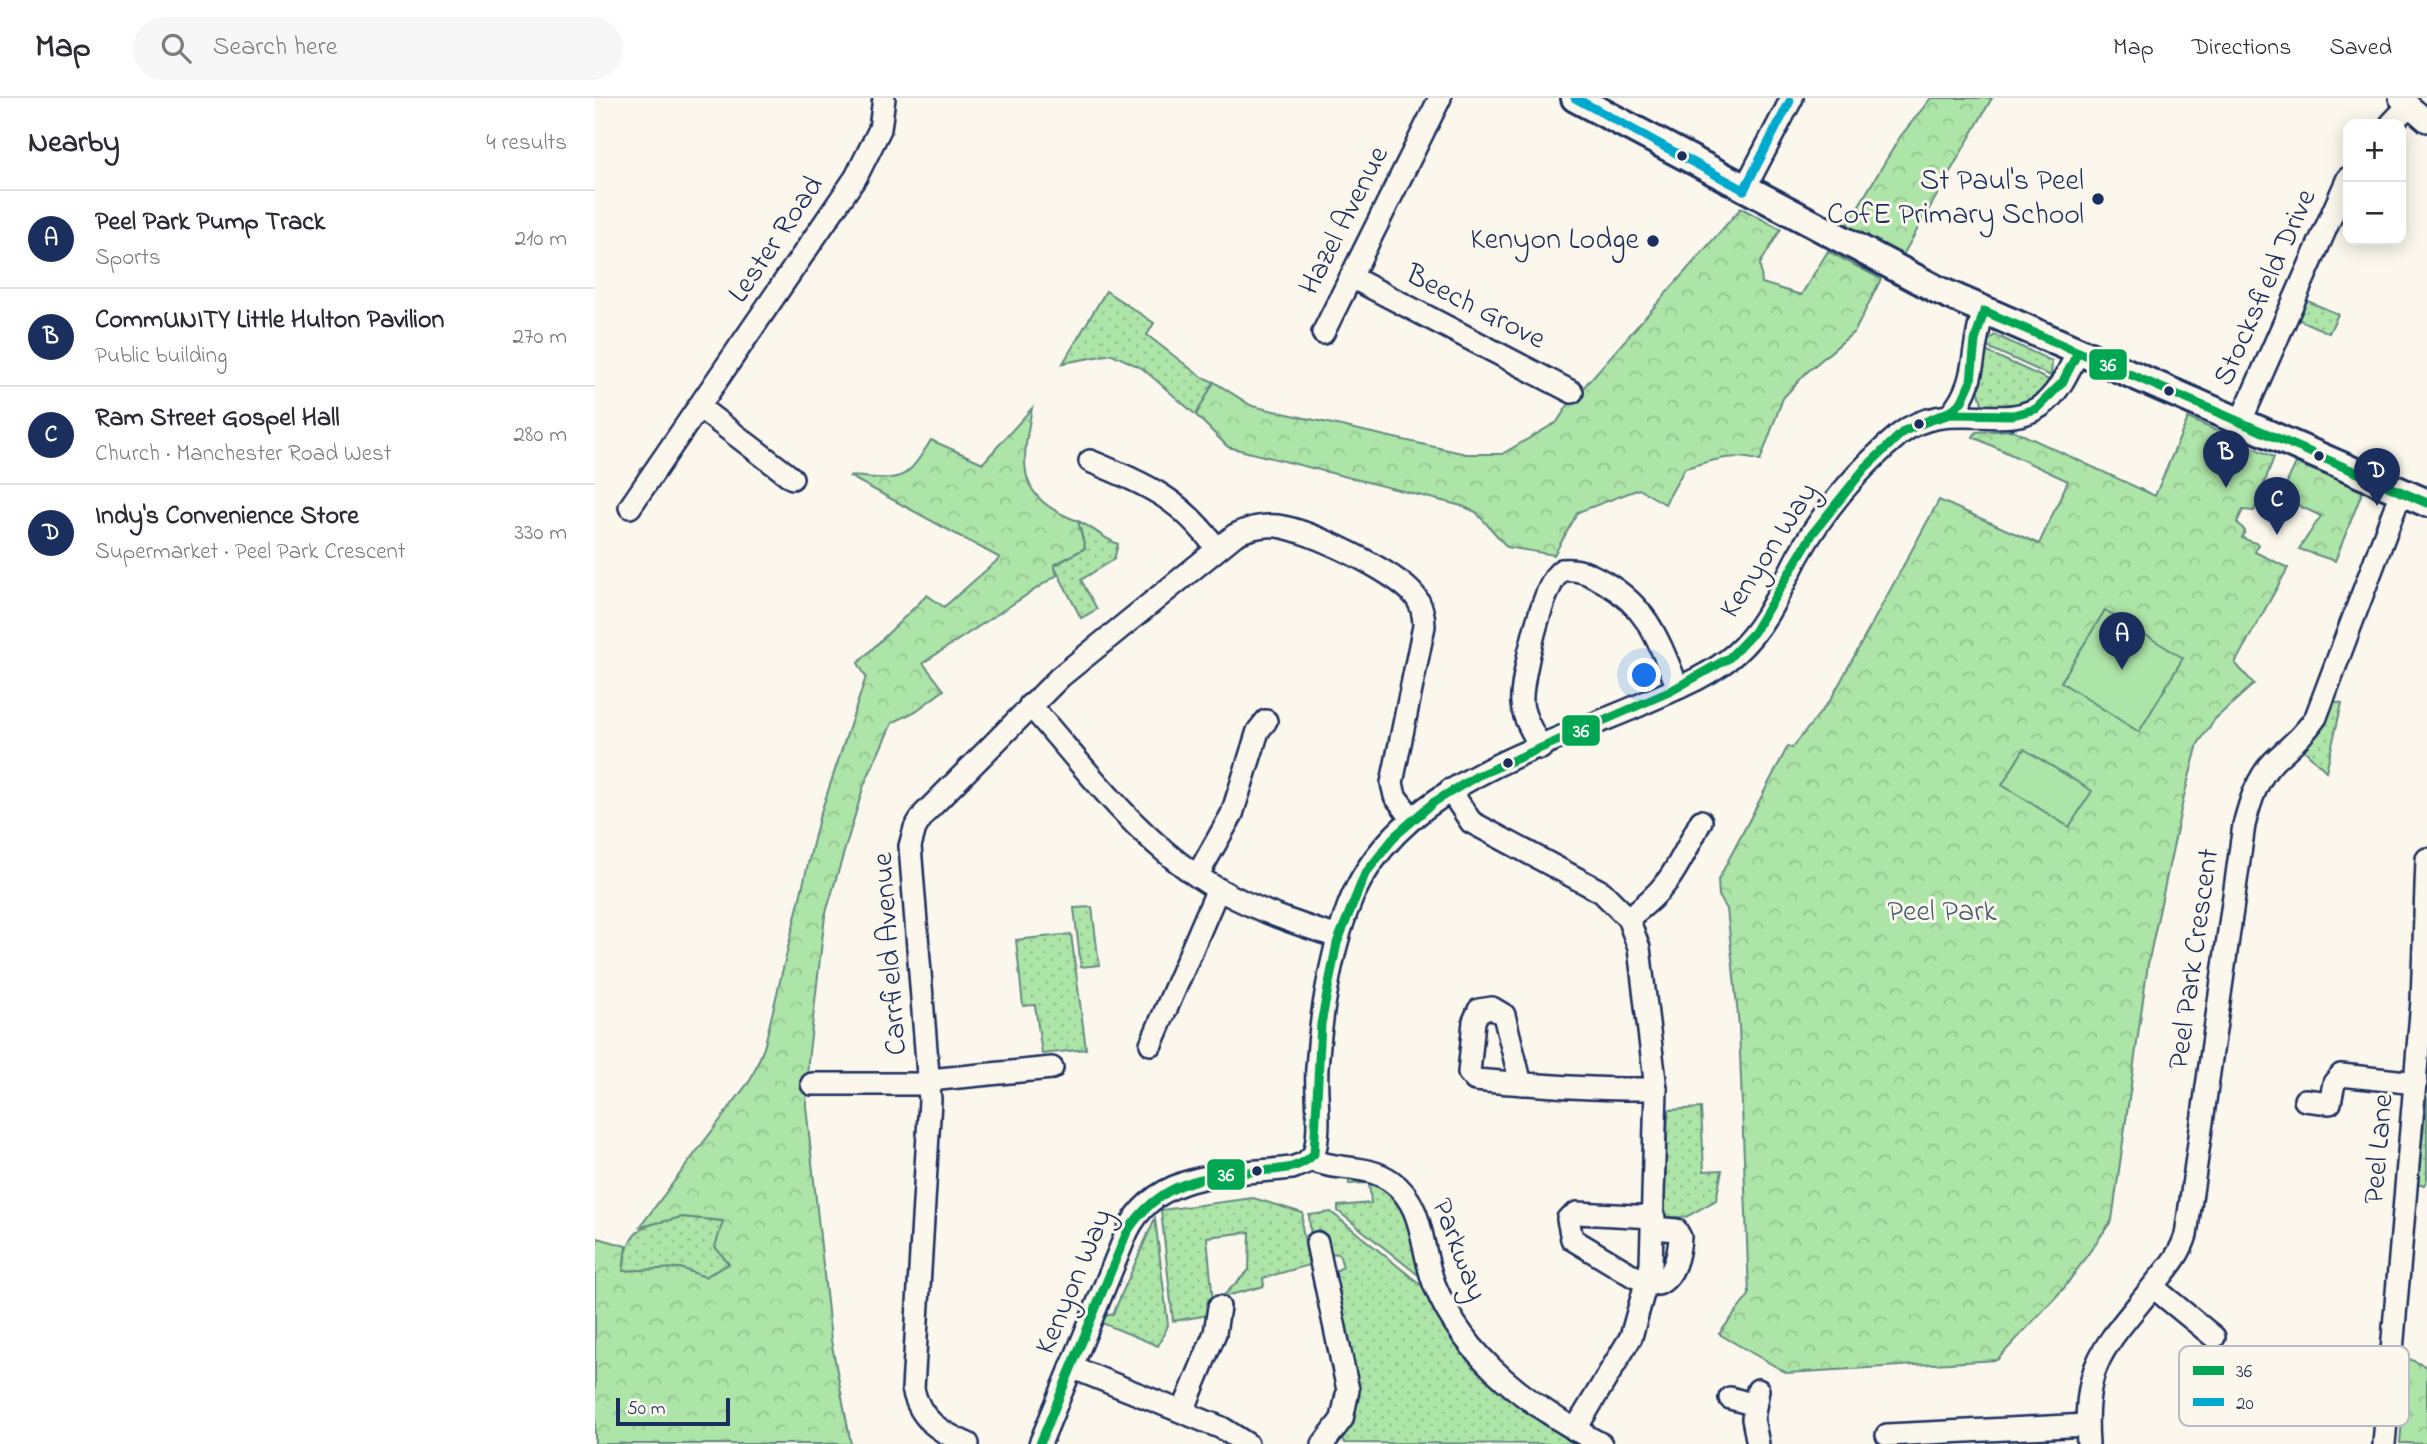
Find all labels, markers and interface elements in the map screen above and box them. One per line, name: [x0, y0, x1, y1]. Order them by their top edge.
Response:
search box: [133, 17, 623, 80]
text: Map: [35, 24, 91, 72]
icon: search: [157, 29, 195, 67]
text: Search here: [213, 29, 337, 67]
text: Map: [2113, 31, 2154, 66]
text: Directions: [2192, 31, 2291, 66]
text: Saved: [2329, 31, 2392, 66]
map controls: [2343, 119, 2406, 245]
button: +: [2343, 119, 2406, 182]
text: Nearby: [28, 122, 120, 166]
text: 4 results: [486, 127, 567, 160]
street label: Hazel Avenue: [1289, 138, 1402, 303]
unlabelled marker: [1675, 149, 1689, 163]
place label: St Paul's Peel CofE Primary School: [1827, 160, 2084, 238]
street label: Lester Road: [718, 167, 836, 313]
street label: Stocksfield Drive: [2203, 182, 2329, 394]
button: −: [2343, 182, 2406, 245]
marker: St Paul's Peel CofE Primary School: [2090, 191, 2106, 207]
text: Peel Park Pump Track: [95, 204, 325, 242]
place label: Kenyon Lodge: [1470, 219, 1640, 263]
text: A: [44, 223, 58, 256]
text: 210 m: [515, 223, 567, 256]
marker: Kenyon Lodge: [1645, 233, 1661, 249]
text: Sports: [95, 242, 161, 275]
street label: Beech Grove: [1397, 253, 1553, 362]
text: CommUNITY Little Hulton Pavilion: [95, 302, 444, 340]
text: B: [43, 321, 59, 354]
text: 270 m: [513, 321, 567, 354]
text: Public building: [95, 340, 227, 373]
line badge: 36: [2088, 348, 2128, 381]
text: 36: [2099, 353, 2117, 380]
unlabelled marker: [2162, 384, 2176, 398]
text: Ram Street Gospel Hall: [95, 400, 340, 438]
unlabelled marker: [1912, 417, 1926, 431]
text: C: [45, 419, 57, 452]
text: 280 m: [513, 419, 567, 452]
pin: B: [2203, 430, 2249, 488]
text: Church · Manchester Road West: [95, 438, 391, 471]
pin: D: [2354, 448, 2400, 506]
unlabelled marker: [2312, 449, 2326, 463]
street label: Kenyon Way: [1710, 474, 1830, 628]
pin: C: [2254, 477, 2300, 535]
text: Indy's Convenience Store: [95, 498, 359, 536]
text: D: [43, 517, 59, 550]
text: 330 m: [514, 517, 567, 550]
text: Supermarket · Peel Park Crescent: [95, 536, 406, 569]
pin: A: [2099, 612, 2145, 670]
your location: [1627, 658, 1661, 692]
line badge: 36: [1561, 714, 1601, 747]
text: 36: [1572, 719, 1590, 746]
unlabelled marker: [1501, 756, 1515, 770]
street label: Peel Park Crescent: [2158, 846, 2232, 1072]
street label: Carrfield Avenue: [862, 851, 920, 1057]
park label: Peel Park: [1887, 891, 1997, 935]
street label: Peel Lane: [2353, 1091, 2407, 1206]
line badge: 36: [1206, 1158, 1246, 1191]
text: 36: [1217, 1163, 1235, 1190]
unlabelled marker: [1250, 1164, 1264, 1178]
street label: Parkway: [1418, 1192, 1498, 1308]
street label: Kenyon Way: [1025, 1202, 1125, 1362]
legend: [2179, 1346, 2409, 1426]
text: 36: [2236, 1359, 2252, 1386]
text: 20: [2236, 1391, 2254, 1418]
scale bar: [616, 1395, 730, 1427]
text: 50 m: [627, 1396, 666, 1423]

